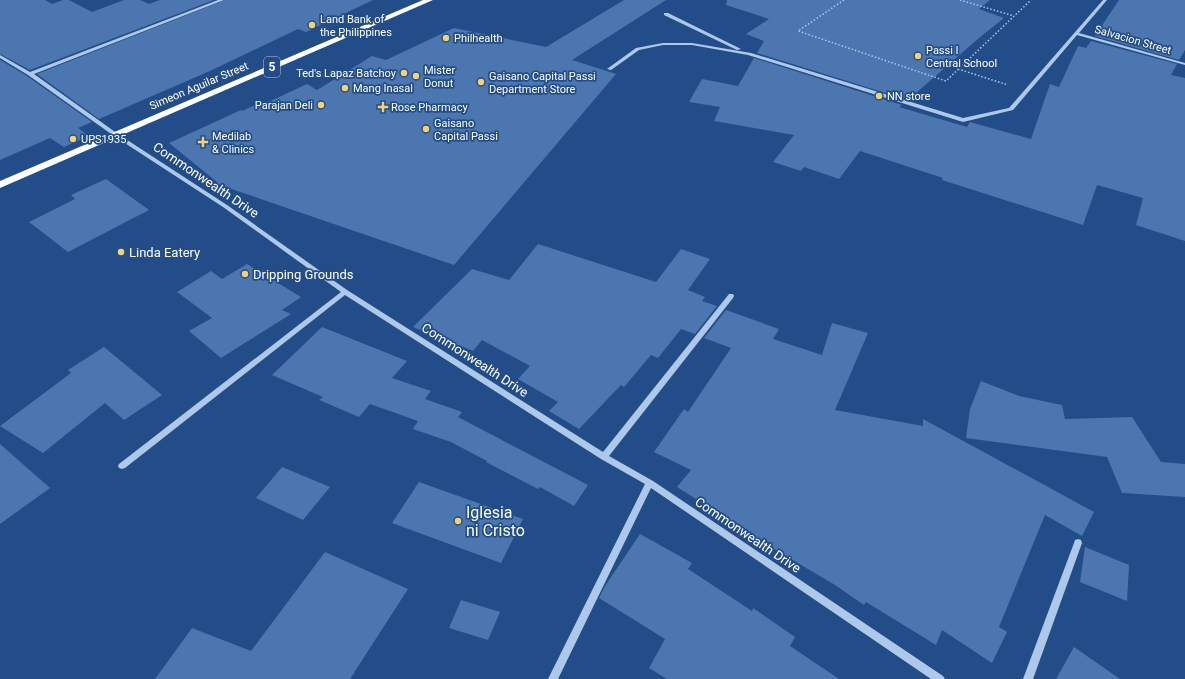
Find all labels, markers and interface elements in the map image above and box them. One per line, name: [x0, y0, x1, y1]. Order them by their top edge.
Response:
place label: Land Bank of the Philippines: [320, 13, 392, 39]
marker: Land Bank of the Philippines: [307, 20, 317, 30]
street label: Salvacion Street: [1093, 23, 1173, 57]
place label: Philhealth: [454, 32, 503, 45]
marker: Philhealth: [441, 33, 451, 43]
place label: Passi I Central School: [926, 44, 997, 70]
marker: Passi I Central School: [913, 51, 923, 61]
road number: 5: [264, 57, 280, 77]
street label: Simeon Aguilar Street: [148, 59, 251, 113]
place label: Mister Donut: [424, 64, 455, 90]
place label: Ted's Lapaz Batchoy: [296, 67, 397, 80]
marker: Ted's Lapaz Batchoy: [399, 68, 409, 78]
place label: Gaisano Capital Passi Department Store: [489, 70, 596, 96]
marker: Mister Donut: [411, 71, 421, 81]
marker: Gaisano Capital Passi Department Store: [476, 77, 486, 87]
place label: Mang Inasal: [353, 82, 413, 95]
marker: Mang Inasal: [340, 83, 350, 93]
place label: NN store: [887, 90, 930, 103]
marker: NN store: [874, 91, 884, 101]
place label: Parajan Deli: [255, 99, 313, 112]
marker: Parajan Deli: [316, 100, 326, 110]
place label: Rose Pharmacy: [391, 101, 468, 114]
marker: Rose Pharmacy: [378, 102, 388, 112]
place label: Gaisano Capital Passi: [434, 117, 498, 143]
marker: Gaisano Capital Passi: [421, 124, 431, 134]
place label: Medilab & Clinics: [212, 130, 255, 156]
place label: UPS1935: [81, 133, 126, 146]
marker: UPS1935: [68, 134, 78, 144]
marker: Medilab & Clinics: [197, 136, 209, 148]
street label: Commonwealth Drive: [150, 139, 262, 221]
place label: Linda Eatery: [129, 245, 200, 260]
marker: Linda Eatery: [116, 247, 126, 257]
place label: Dripping Grounds: [253, 267, 354, 282]
marker: Dripping Grounds: [240, 269, 250, 279]
street label: Commonwealth Drive: [419, 320, 531, 400]
street label: Commonwealth Drive: [692, 494, 804, 576]
place label: Iglesia ni Cristo: [466, 503, 525, 540]
marker: Iglesia ni Cristo: [453, 516, 463, 526]

